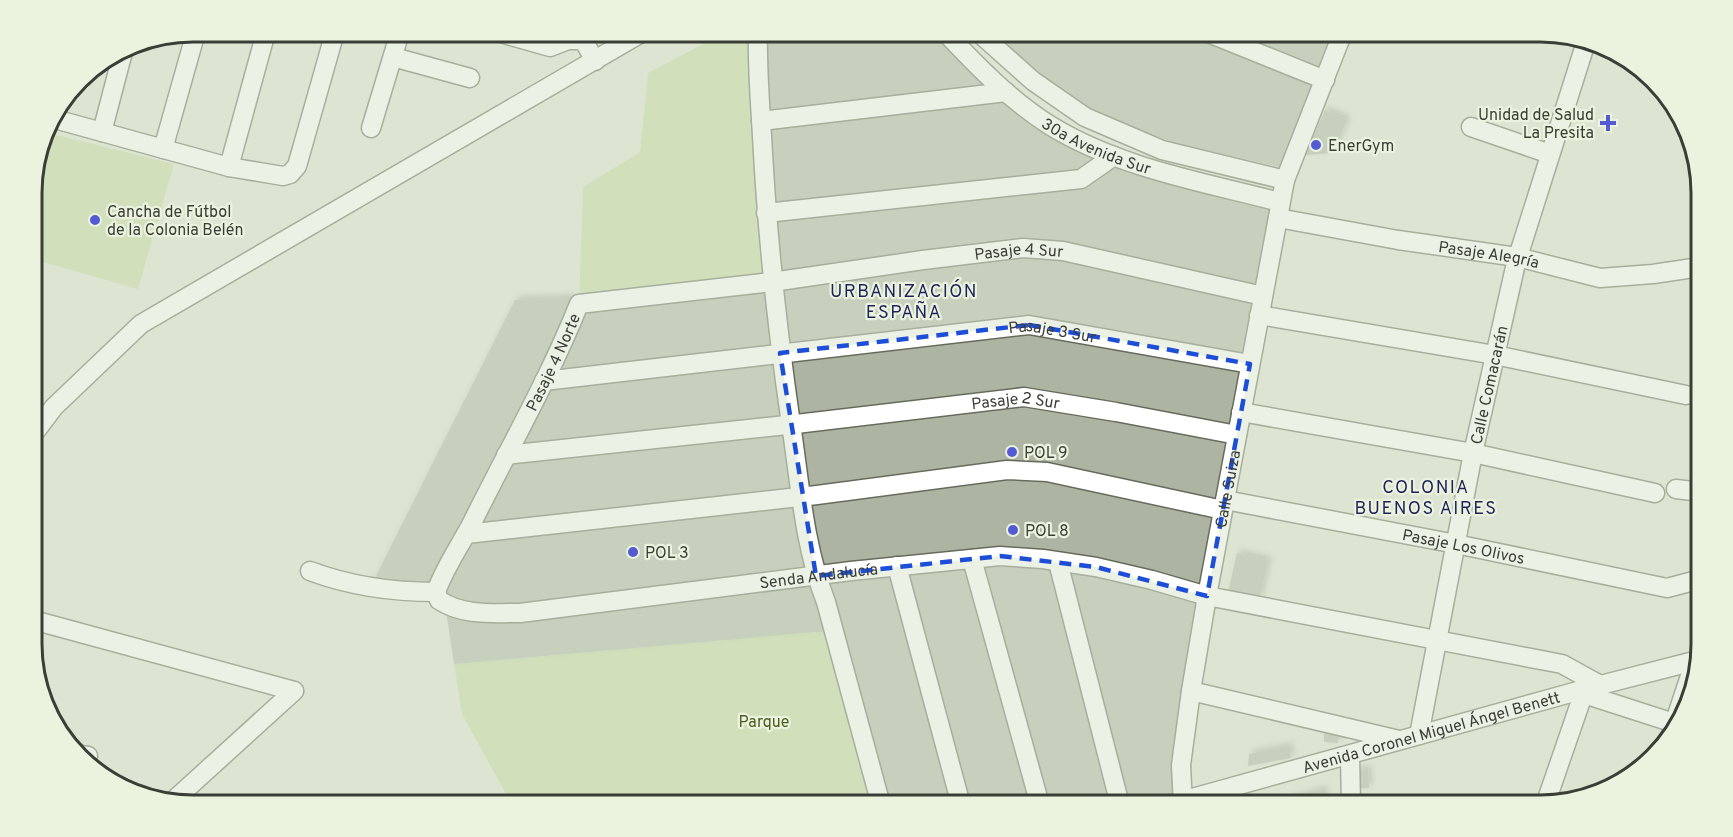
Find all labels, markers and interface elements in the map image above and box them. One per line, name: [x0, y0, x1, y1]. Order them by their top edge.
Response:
place label: Unidad de Salud La Presita: [1478, 106, 1594, 144]
marker: Unidad de Salud La Presita: [1599, 114, 1617, 132]
street label: 30a Avenida Sur: [1037, 115, 1153, 180]
place label: EnerGym: [1328, 137, 1394, 157]
marker: EnerGym: [1309, 138, 1323, 152]
place label: Cancha de Fútbol de la Colonia Belén: [107, 203, 243, 241]
marker: Cancha de Fútbol de la Colonia Belén: [88, 213, 102, 227]
street label: Pasaje Alegría: [1437, 238, 1541, 274]
street label: Pasaje 4 Sur: [973, 240, 1064, 266]
district label: URBANIZACIÓN ESPAÑA: [830, 279, 978, 325]
street label: Pasaje 4 Norte: [523, 311, 586, 415]
street label: Pasaje 3 Sur: [1007, 317, 1098, 349]
street label: Calle Comacarán: [1467, 324, 1514, 447]
street label: Pasaje 2 Sur: [970, 389, 1061, 415]
place label: POL 9: [1024, 444, 1068, 464]
marker: POL 9: [1005, 445, 1019, 459]
street label: Calle Suiza: [1212, 449, 1246, 530]
district label: COLONIA BUENOS AIRES: [1354, 477, 1498, 521]
place label: POL 8: [1025, 522, 1069, 542]
marker: POL 8: [1006, 523, 1020, 537]
street label: Pasaje Los Olivos: [1400, 526, 1526, 570]
place label: POL 3: [645, 544, 689, 564]
marker: POL 3: [626, 545, 640, 559]
street label: Senda Andalucía: [759, 560, 879, 595]
street label: Avenida Coronel Miguel Ángel Benett: [1300, 688, 1563, 779]
park label: Parque: [739, 713, 789, 733]

